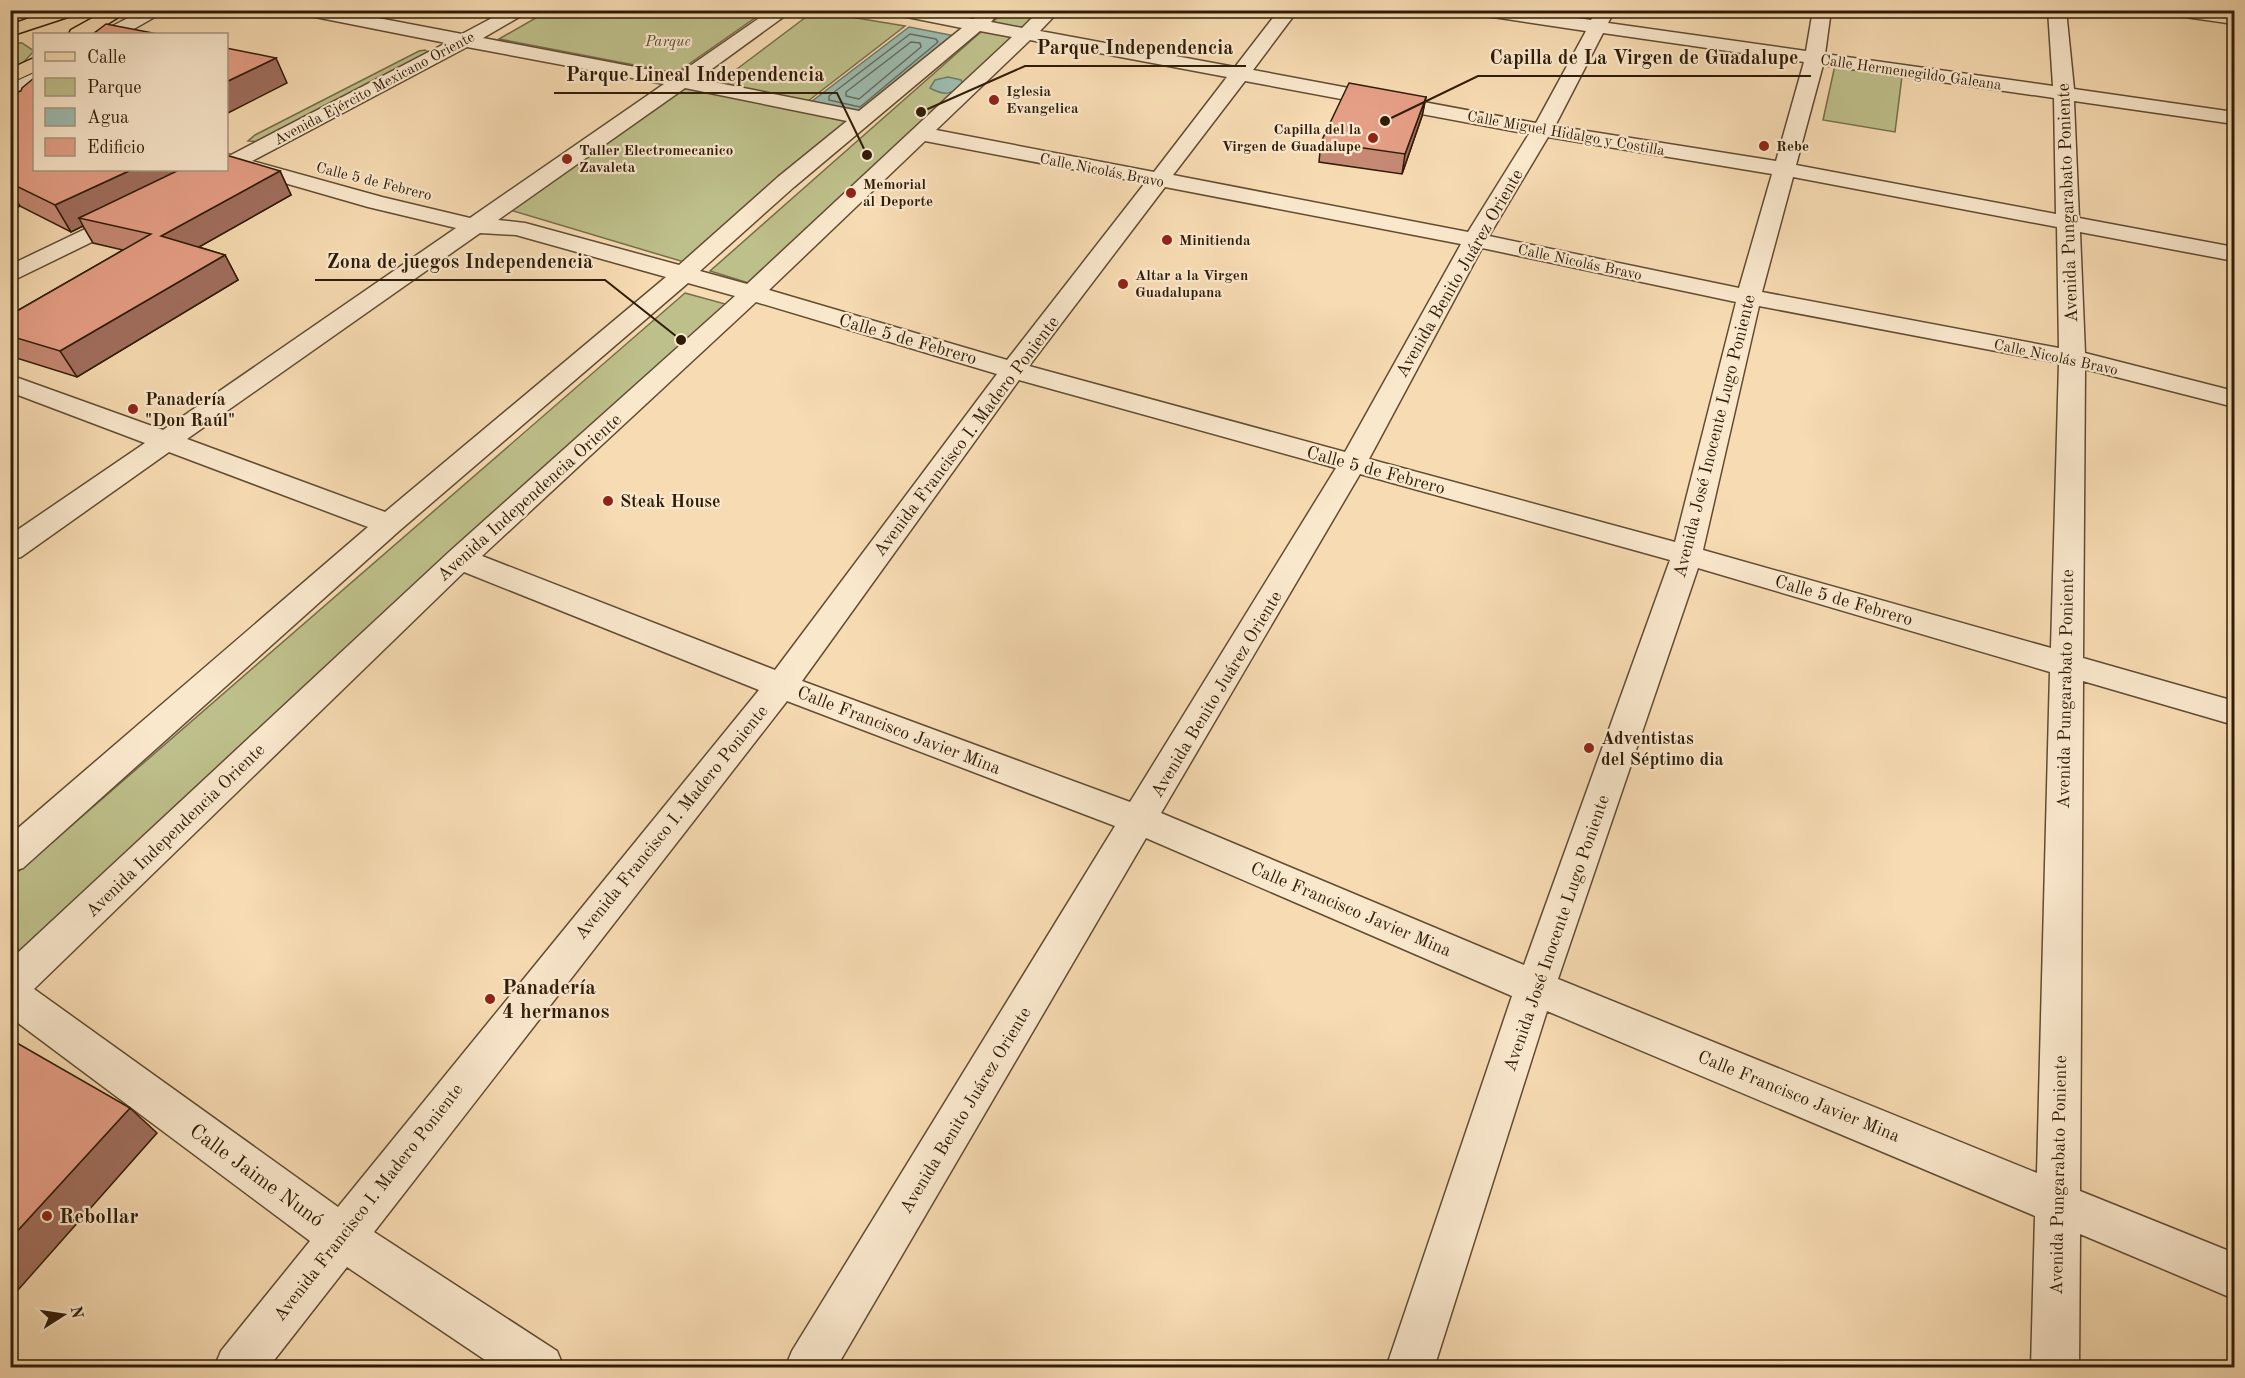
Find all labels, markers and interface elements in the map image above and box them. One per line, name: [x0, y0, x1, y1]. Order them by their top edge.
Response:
callout: Parque Independencia: [1025, 28, 1246, 66]
street label: Avenida Ejército Mexicano Oriente: [272, 30, 478, 149]
legend: [33, 33, 228, 171]
park label: Parque: [644, 35, 691, 50]
callout: Capilla de La Virgen de Guadalupe: [1478, 38, 1811, 76]
text: Parque Independencia: [1037, 39, 1233, 59]
text: Calle: [87, 49, 126, 67]
text: Capilla de La Virgen de Guadalupe: [1490, 49, 1798, 69]
street label: Calle Hermenegildo Galeana: [1819, 53, 2003, 94]
callout: Parque Lineal Independencia: [554, 55, 837, 93]
text: Parque Lineal Independencia: [566, 66, 824, 86]
text: Parque: [87, 79, 142, 97]
street label: Avenida Pungarabato Poniente: [2055, 83, 2081, 323]
place label: Iglesia Evangelica: [1006, 85, 1079, 117]
marker: Iglesia Evangelica: [987, 93, 1001, 107]
text: Agua: [87, 109, 129, 127]
street label: Calle Miguel Hidalgo y Costilla: [1466, 110, 1666, 159]
place label: Capilla del la Virgen de Guadalupe: [1222, 123, 1361, 155]
marker: Capilla del la Virgen de Guadalupe: [1366, 131, 1380, 145]
text: Edificio: [87, 139, 145, 157]
marker: Rebe: [1757, 139, 1771, 153]
place label: Rebe: [1776, 140, 1809, 155]
place label: Taller Electromecanico Zavaleta: [579, 144, 733, 176]
marker: Taller Electromecanico Zavaleta: [560, 152, 574, 166]
street label: Calle Nicolás Bravo: [1038, 152, 1165, 191]
street label: Calle 5 de Febrero: [314, 161, 433, 204]
street label: Avenida Benito Juárez Oriente: [1393, 166, 1527, 381]
place label: Memorial al Deporte: [863, 178, 933, 210]
marker: Memorial al Deporte: [844, 186, 858, 200]
marker: Minitienda: [1160, 233, 1174, 247]
place label: Minitienda: [1179, 234, 1251, 249]
callout: Zona de juegos Independencia: [315, 242, 605, 280]
street label: Calle Nicolás Bravo: [1516, 243, 1643, 284]
text: Zona de juegos Independencia: [327, 253, 593, 273]
place label: Altar a la Virgen Guadalupana: [1135, 269, 1248, 301]
marker: Altar a la Virgen Guadalupana: [1116, 277, 1130, 291]
street label: Avenida José Inocente Lugo Poniente: [1671, 293, 1759, 580]
street label: Calle 5 de Febrero: [837, 312, 979, 368]
street label: Avenida Francisco I. Madero Poniente: [871, 313, 1063, 560]
street label: Calle Nicolás Bravo: [1992, 338, 2119, 379]
place label: Panadería "Don Raúl": [145, 391, 235, 430]
marker: Panadería "Don Raúl": [126, 402, 140, 416]
street label: Avenida Independencia Oriente: [434, 411, 625, 585]
street label: Calle 5 de Febrero: [1305, 444, 1447, 498]
place label: Steak House: [620, 493, 721, 511]
marker: Steak House: [601, 494, 615, 508]
street label: Avenida Pungarabato Poniente: [2055, 569, 2077, 809]
street label: Calle 5 de Febrero: [1773, 573, 1915, 629]
street label: Avenida Benito Juárez Oriente: [1148, 588, 1286, 801]
street label: Calle Francisco Javier Mina: [795, 684, 1003, 778]
street label: Avenida Francisco I. Madero Poniente: [572, 702, 772, 943]
place label: Adventistas del Séptimo dia: [1601, 730, 1724, 769]
street label: Avenida Independencia Oriente: [83, 741, 269, 921]
marker: Adventistas del Séptimo dia: [1582, 741, 1596, 755]
street label: Avenida José Inocente Lugo Poniente: [1501, 793, 1613, 1074]
street label: Calle Francisco Javier Mina: [1248, 859, 1454, 960]
place label: Panadería 4 hermanos: [502, 978, 610, 1023]
marker: Panadería 4 hermanos: [483, 992, 497, 1006]
street label: Avenida Benito Juárez Oriente: [897, 1004, 1035, 1217]
street label: Calle Francisco Javier Mina: [1695, 1048, 1902, 1146]
street label: Avenida Pungarabato Poniente: [2048, 1055, 2070, 1295]
street label: Avenida Francisco I. Madero Poniente: [271, 1081, 467, 1325]
street label: Calle Jaime Nunó: [185, 1121, 327, 1232]
place label: Rebollar: [59, 1207, 139, 1228]
marker: Rebollar: [40, 1209, 54, 1223]
north arrow: [33, 1285, 93, 1345]
text: N: [67, 1305, 85, 1321]

